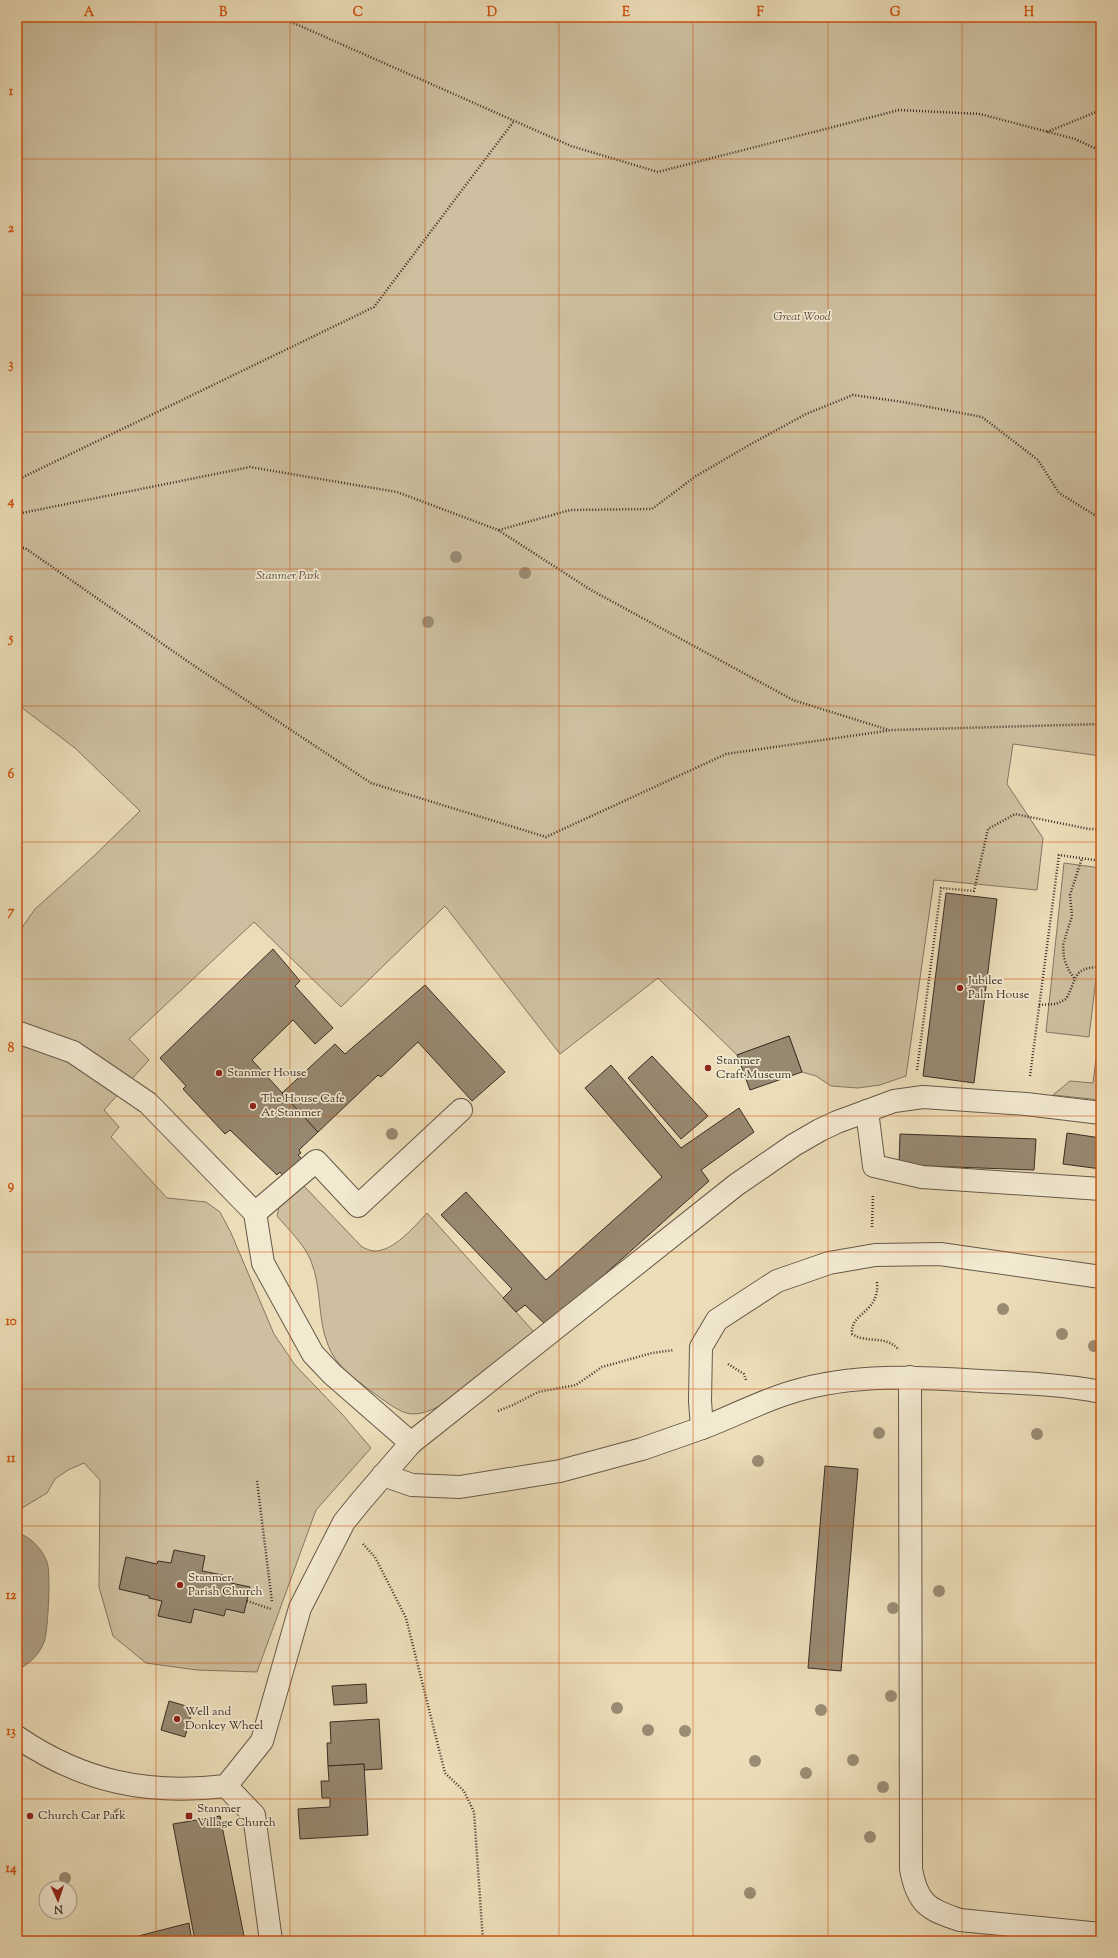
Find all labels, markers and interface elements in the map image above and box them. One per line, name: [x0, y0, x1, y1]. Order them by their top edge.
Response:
text: A: [84, 4, 95, 22]
text: B: [219, 4, 228, 22]
text: C: [353, 4, 363, 22]
text: D: [487, 4, 497, 22]
text: E: [622, 4, 630, 22]
text: F: [756, 4, 764, 22]
text: G: [890, 4, 901, 22]
text: H: [1024, 4, 1035, 22]
text: 1: [9, 83, 14, 101]
text: 2: [8, 220, 15, 238]
park label: Great Wood: [773, 308, 831, 326]
text: 3: [8, 356, 14, 374]
text: 4: [7, 493, 15, 511]
park label: Stanmer Park: [256, 567, 320, 585]
text: 5: [8, 630, 14, 648]
text: 6: [8, 766, 15, 784]
text: 7: [8, 903, 15, 921]
place label: Jubilee Palm House: [967, 972, 1030, 1004]
marker: Jubilee Palm House: [955, 983, 965, 993]
text: 8: [8, 1040, 15, 1058]
place label: Stanmer Craft Museum: [716, 1052, 791, 1084]
marker: Stanmer Craft Museum: [703, 1063, 713, 1073]
place label: Stanmer House: [227, 1064, 307, 1082]
marker: Stanmer House: [214, 1068, 224, 1078]
place label: The House Cafe At Stanmer: [261, 1090, 345, 1122]
marker: The House Cafe At Stanmer: [248, 1101, 258, 1111]
text: 9: [8, 1177, 15, 1195]
text: 10: [5, 1313, 17, 1331]
text: 11: [7, 1450, 16, 1468]
place label: Stanmer Parish Church: [188, 1569, 263, 1601]
marker: Stanmer Parish Church: [175, 1580, 185, 1590]
text: 12: [6, 1587, 17, 1605]
place label: Well and Donkey Wheel: [185, 1703, 264, 1735]
marker: Well and Donkey Wheel: [172, 1714, 182, 1724]
text: 13: [6, 1723, 16, 1741]
place label: Stanmer Village Church: [197, 1800, 276, 1832]
place label: Church Car Park: [38, 1807, 126, 1825]
marker: Church Car Park: [25, 1811, 35, 1821]
marker: Stanmer Village Church: [184, 1811, 194, 1821]
text: 14: [6, 1860, 17, 1878]
north arrow: [38, 1880, 78, 1920]
text: N: [53, 1901, 64, 1917]

